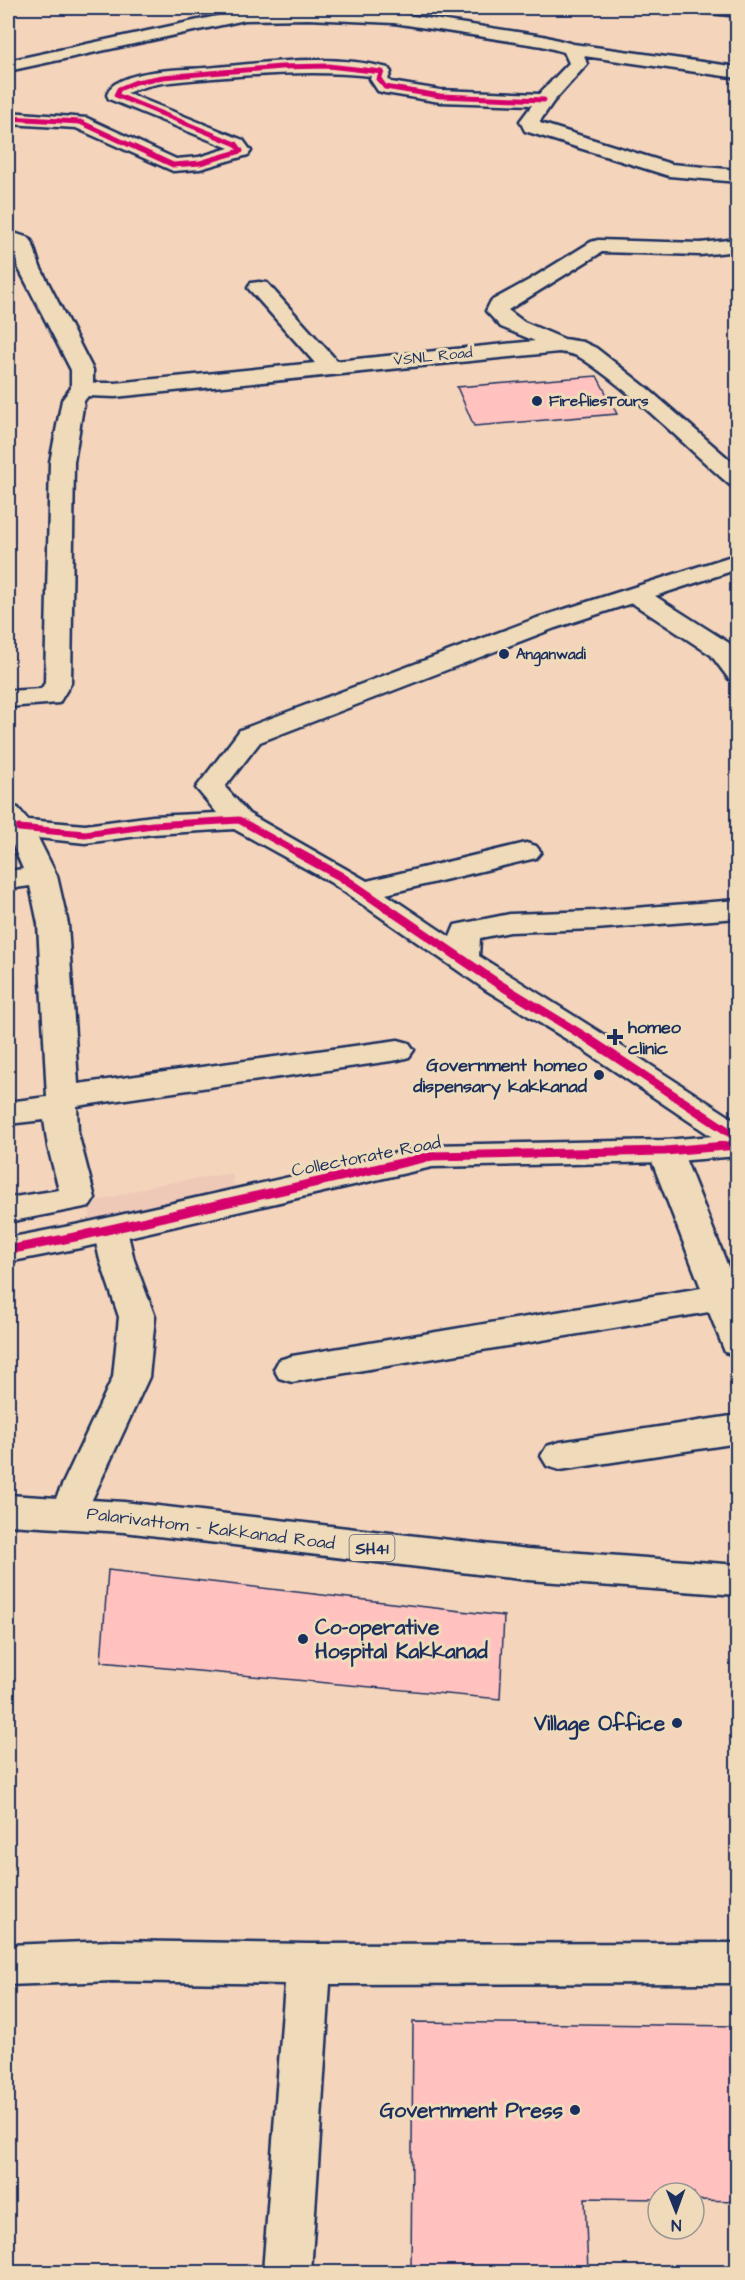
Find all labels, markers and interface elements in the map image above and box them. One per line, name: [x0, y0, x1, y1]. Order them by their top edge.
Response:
street label: VSNL Road: [393, 342, 474, 371]
place label: FirefliesTours: [549, 391, 649, 412]
marker: FirefliesTours: [530, 394, 544, 408]
place label: Anganwadi: [516, 644, 586, 667]
marker: Anganwadi: [497, 647, 511, 661]
place label: homeo clinic: [628, 1015, 682, 1061]
marker: homeo clinic: [606, 1028, 624, 1046]
place label: Government homeo dispensary kakkanad: [412, 1053, 588, 1100]
marker: Government homeo dispensary kakkanad: [592, 1068, 606, 1082]
street label: Collectorate Road: [289, 1130, 443, 1183]
street label: Palarivattom - Kakkanad Road: [85, 1501, 336, 1556]
road number: SH41: [350, 1535, 394, 1561]
place label: Co-operative Hospital Kakkanad: [315, 1613, 488, 1667]
marker: Co-operative Hospital Kakkanad: [296, 1632, 310, 1646]
place label: Village Office: [533, 1709, 666, 1740]
marker: Village Office: [670, 1716, 684, 1730]
place label: Government Press: [380, 2096, 563, 2125]
marker: Government Press: [568, 2103, 582, 2117]
north arrow: [646, 2181, 706, 2241]
text: N: [671, 2214, 681, 2236]

